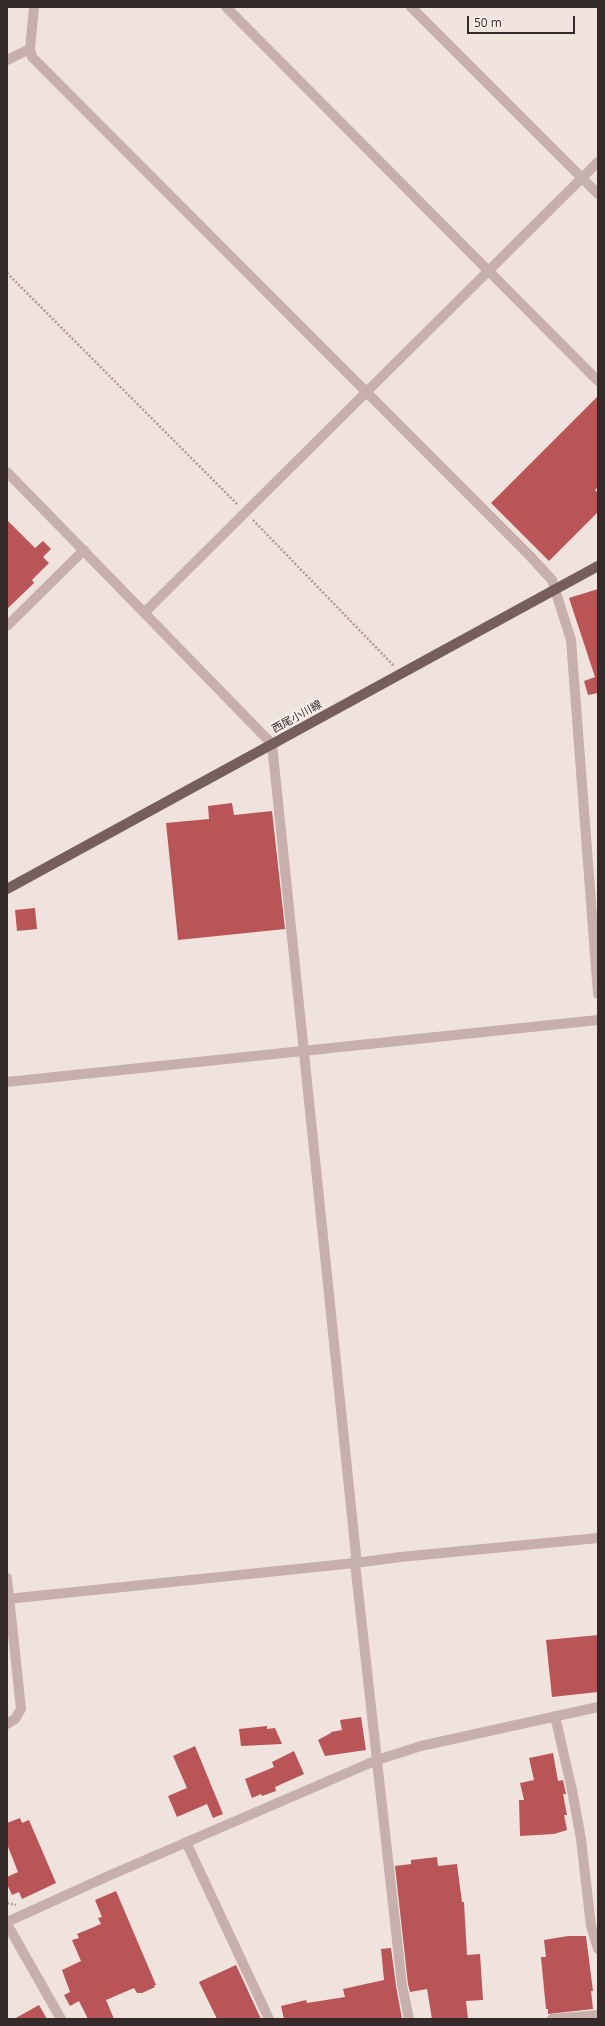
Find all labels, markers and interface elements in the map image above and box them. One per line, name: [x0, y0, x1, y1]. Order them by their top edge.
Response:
scale bar: [469, 8, 577, 34]
text: 50 m: [474, 14, 502, 31]
street label: 西尾小川線: [270, 698, 324, 736]

